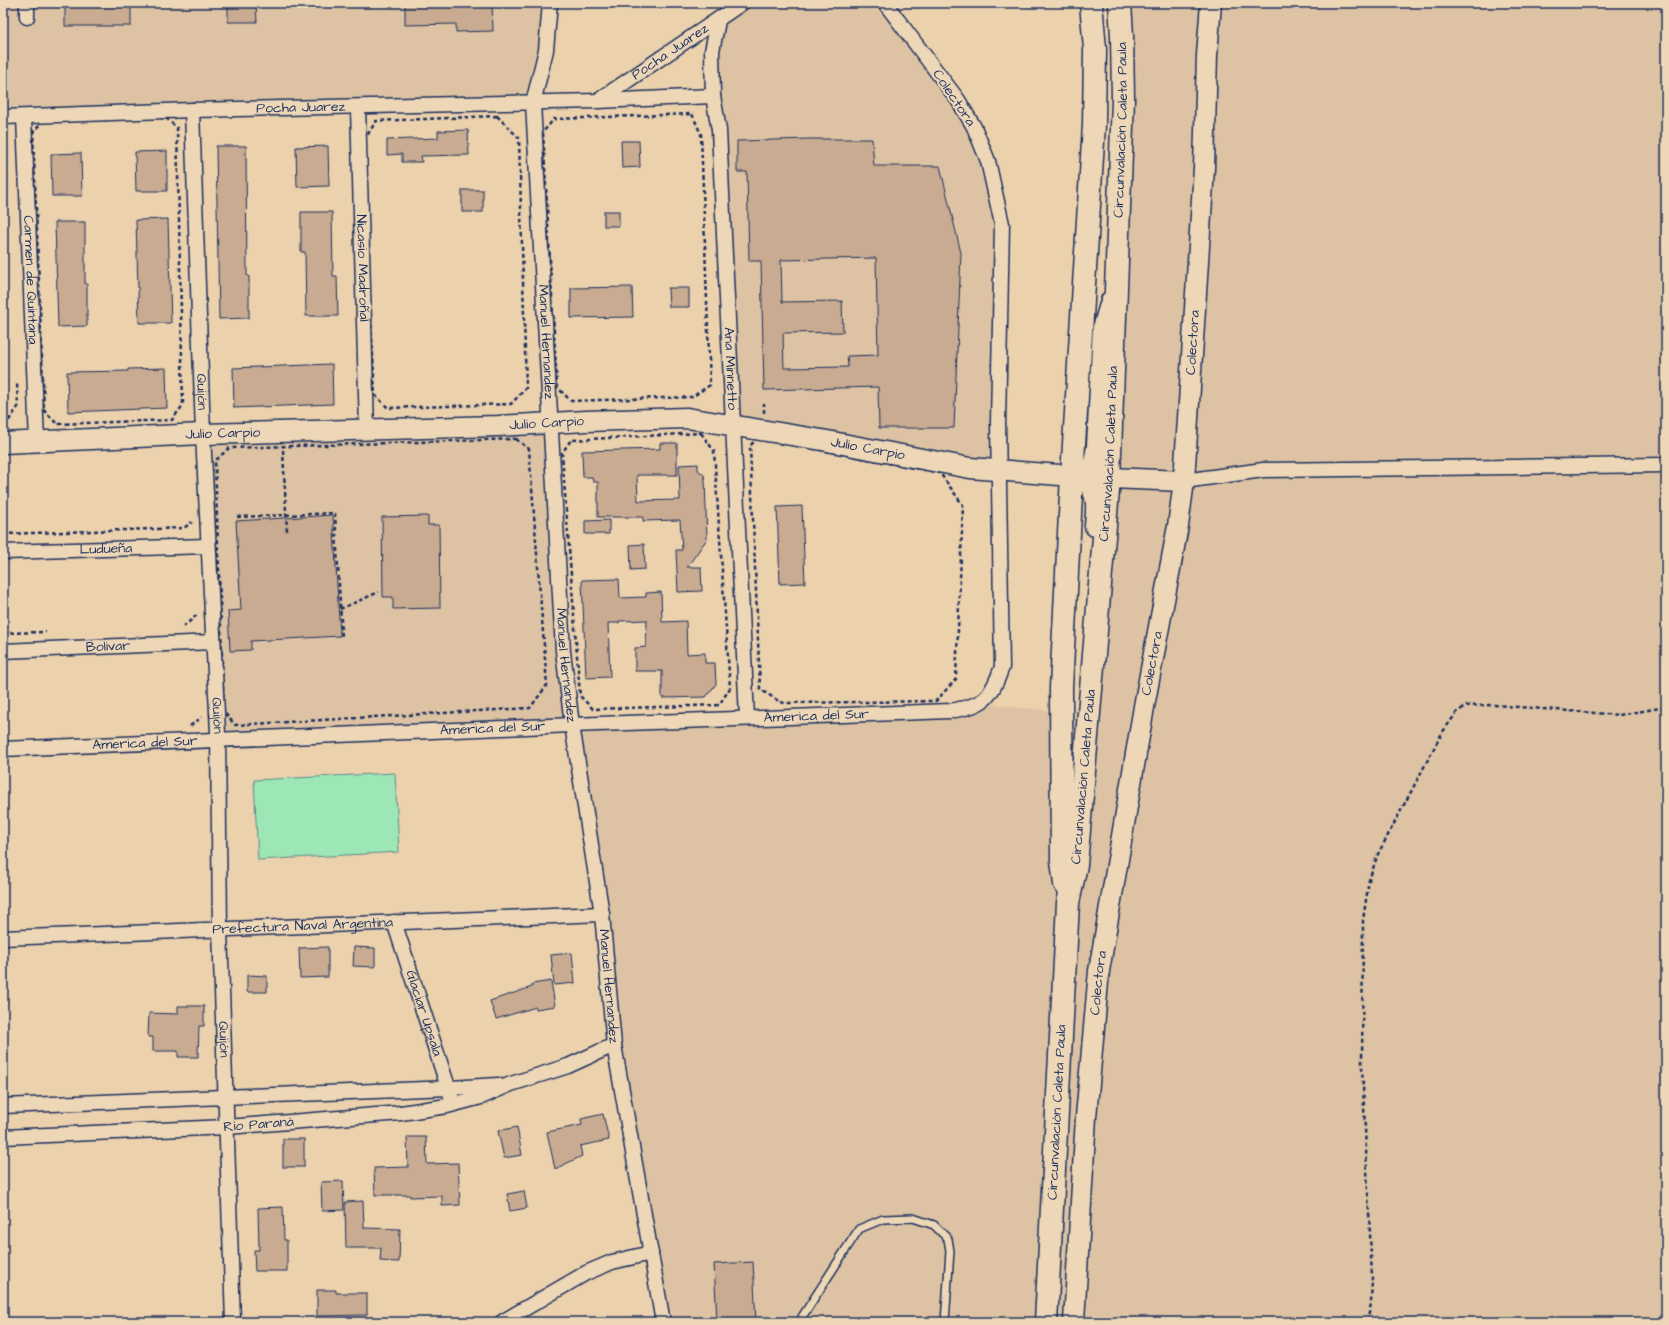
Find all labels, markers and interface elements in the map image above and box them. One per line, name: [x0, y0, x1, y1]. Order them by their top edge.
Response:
street label: Pocha Juarez: [628, 18, 713, 85]
street label: Circunvalación Caleta Paula: [1109, 42, 1133, 218]
street label: Colectora: [928, 66, 980, 130]
street label: Pocha Juarez: [256, 97, 346, 119]
street label: Nicasio Madroñal: [351, 214, 374, 322]
street label: Carmen de Quintana: [18, 215, 43, 345]
street label: Manuel Hernandez: [533, 284, 559, 400]
street label: Colectora: [1181, 310, 1205, 376]
street label: Ana Minnetto: [718, 327, 742, 411]
street label: Circunvalación Caleta Paula: [1094, 366, 1123, 542]
street label: Quijón: [191, 373, 212, 410]
street label: Julio Carpio: [509, 411, 585, 435]
street label: Julio Carpio: [185, 422, 261, 445]
street label: Julio Carpio: [829, 432, 907, 465]
street label: Ludueña: [79, 538, 133, 560]
street label: Manuel Hernandez: [551, 608, 582, 724]
street label: Colectora: [1136, 630, 1168, 697]
street label: Bolivar: [85, 636, 131, 657]
street label: Circunvalación Caleta Paula: [1066, 688, 1101, 865]
street label: Quijón: [206, 697, 228, 734]
street label: America del Sur: [763, 704, 870, 728]
street label: America del Sur: [440, 716, 546, 741]
street label: America del Sur: [92, 731, 198, 755]
street label: Prefectura Naval Argentina: [212, 912, 393, 940]
street label: Manuel Hernandez: [593, 928, 624, 1044]
street label: Colectora: [1085, 949, 1112, 1016]
street label: Glaciar Upsala: [400, 968, 447, 1059]
street label: Quijón: [213, 1021, 234, 1058]
street label: Circunvalación Caleta Paula: [1042, 1024, 1072, 1201]
street label: Río Paraná: [223, 1112, 295, 1137]

